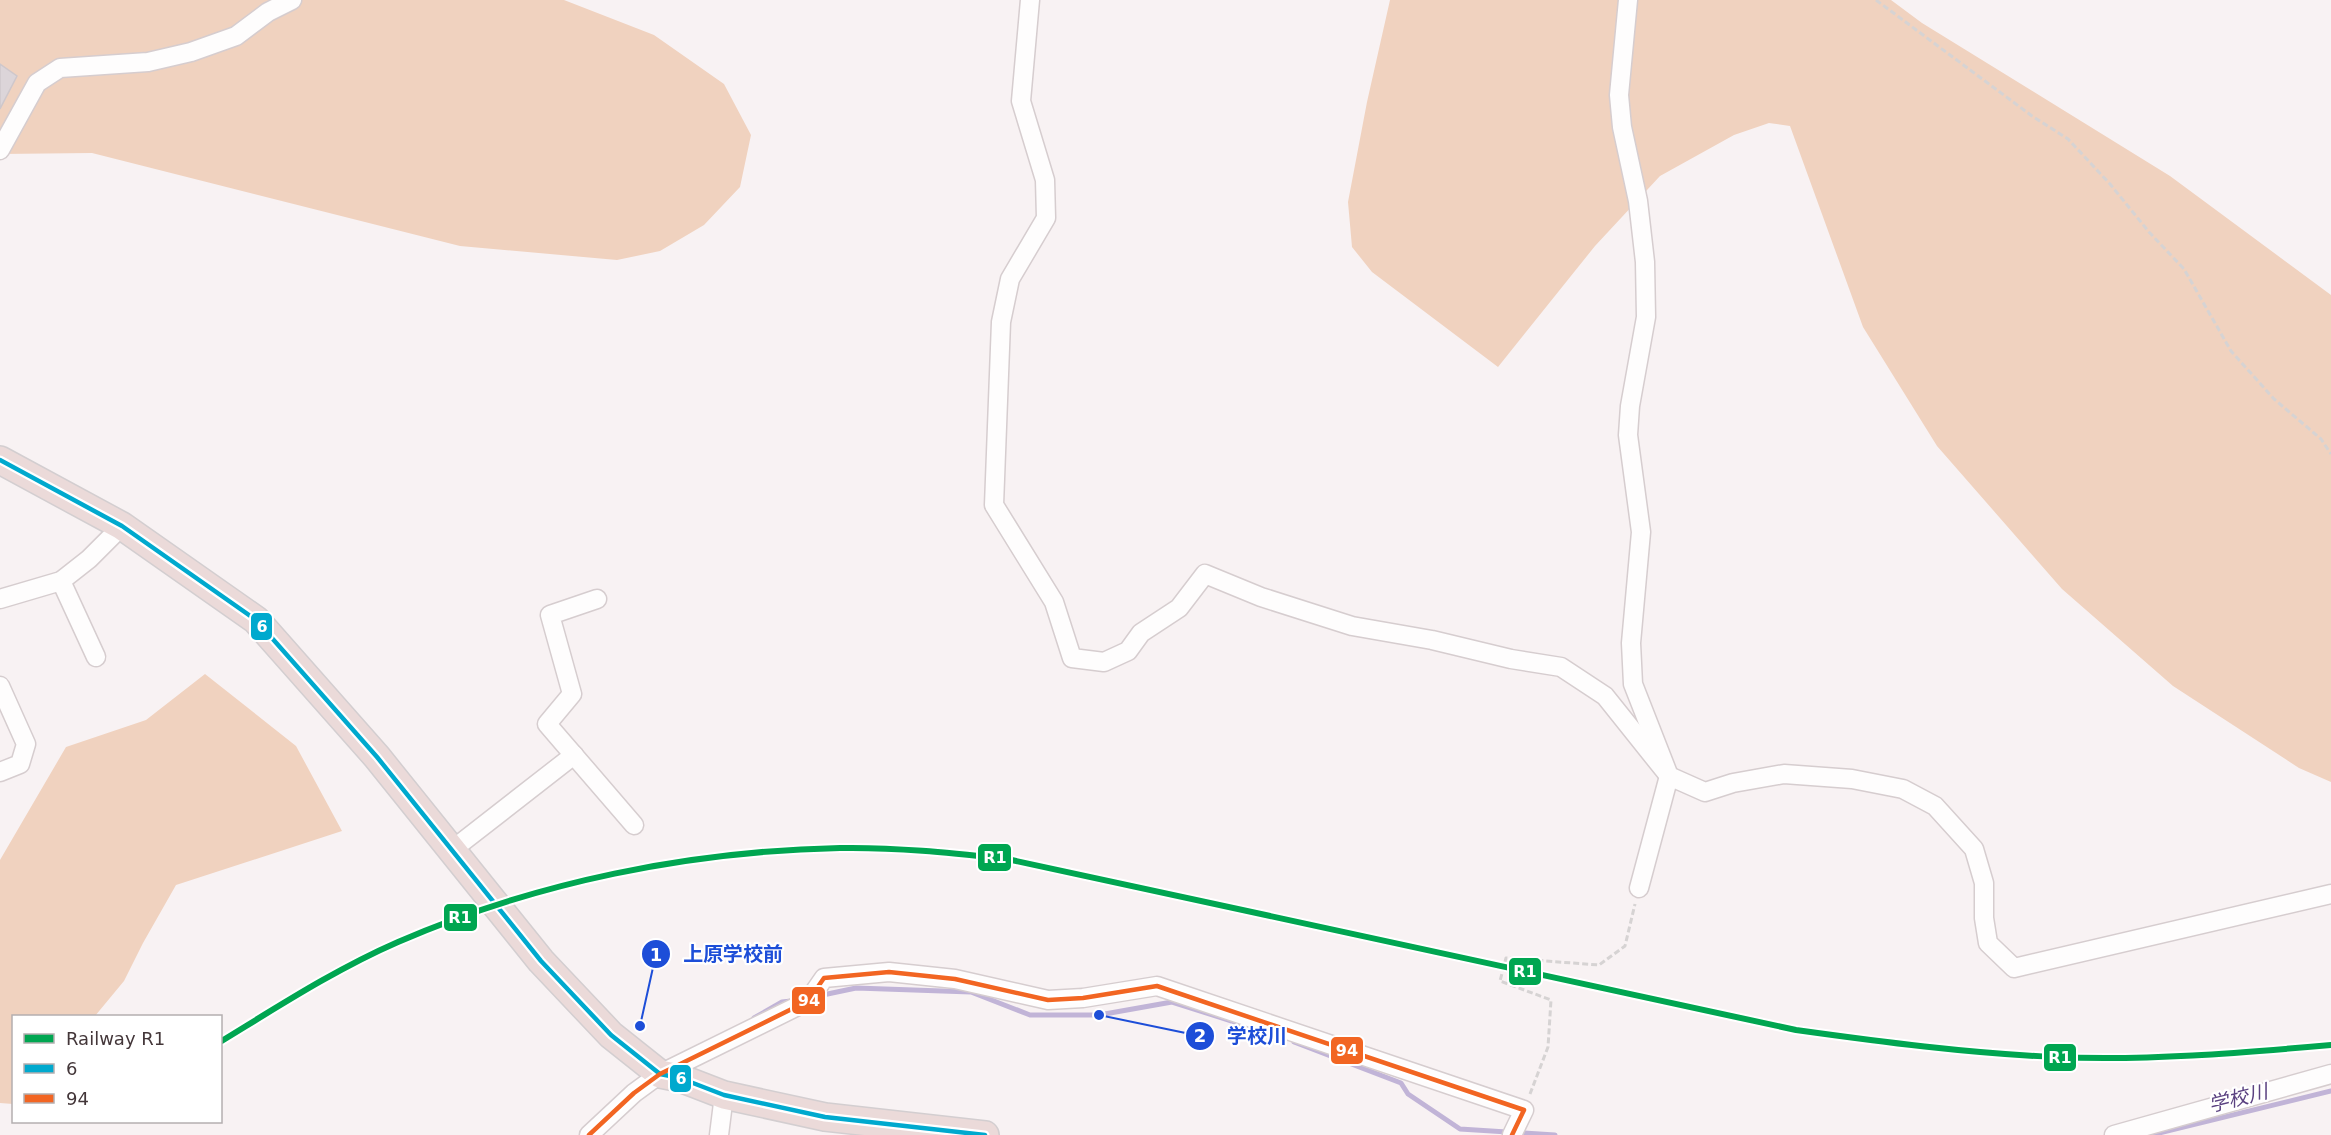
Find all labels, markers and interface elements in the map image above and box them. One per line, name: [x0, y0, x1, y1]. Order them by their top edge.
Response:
line badge: 6: [250, 612, 273, 641]
text: 6: [256, 617, 268, 636]
line badge: R1: [977, 843, 1012, 872]
text: R1: [983, 848, 1007, 867]
line badge: R1: [443, 903, 478, 932]
text: R1: [448, 908, 472, 927]
callout: 上原学校前: [641, 935, 795, 973]
text: 上原学校前: [683, 942, 783, 966]
text: 1: [650, 944, 662, 965]
line badge: R1: [1508, 957, 1542, 986]
text: R1: [1513, 962, 1537, 981]
line badge: 94: [791, 986, 826, 1015]
text: 94: [798, 991, 820, 1010]
legend: [12, 1015, 222, 1123]
callout: 学校川: [1185, 1017, 1299, 1055]
text: 学校川: [1227, 1024, 1287, 1048]
text: 2: [1194, 1025, 1206, 1046]
text: Railway R1: [66, 1028, 165, 1049]
line badge: 94: [1330, 1036, 1364, 1065]
text: 94: [1336, 1041, 1358, 1060]
line badge: R1: [2043, 1043, 2077, 1072]
text: R1: [2048, 1048, 2072, 1067]
text: 6: [66, 1058, 77, 1079]
line badge: 6: [669, 1064, 692, 1093]
text: 6: [675, 1069, 687, 1088]
water label: 学校川: [2206, 1079, 2272, 1117]
text: 94: [66, 1088, 89, 1109]

